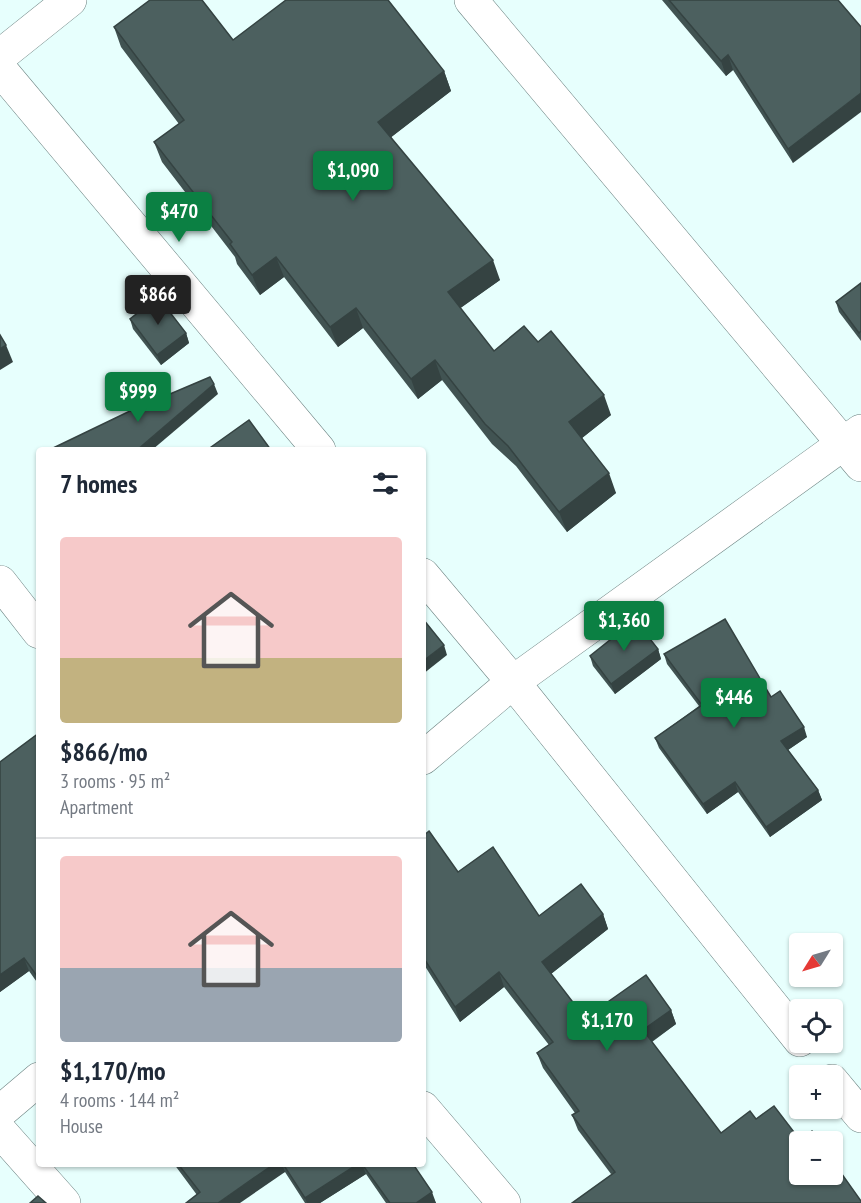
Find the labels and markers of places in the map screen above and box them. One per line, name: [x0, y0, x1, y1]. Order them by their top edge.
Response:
pin: $1,090: [304, 151, 402, 202]
pin: $470: [143, 192, 215, 243]
pin: $866: [122, 275, 194, 326]
pin: $999: [102, 372, 174, 423]
pin: $1,360: [575, 601, 673, 652]
pin: $446: [698, 678, 770, 729]
pin: $1,170: [558, 1001, 656, 1052]

